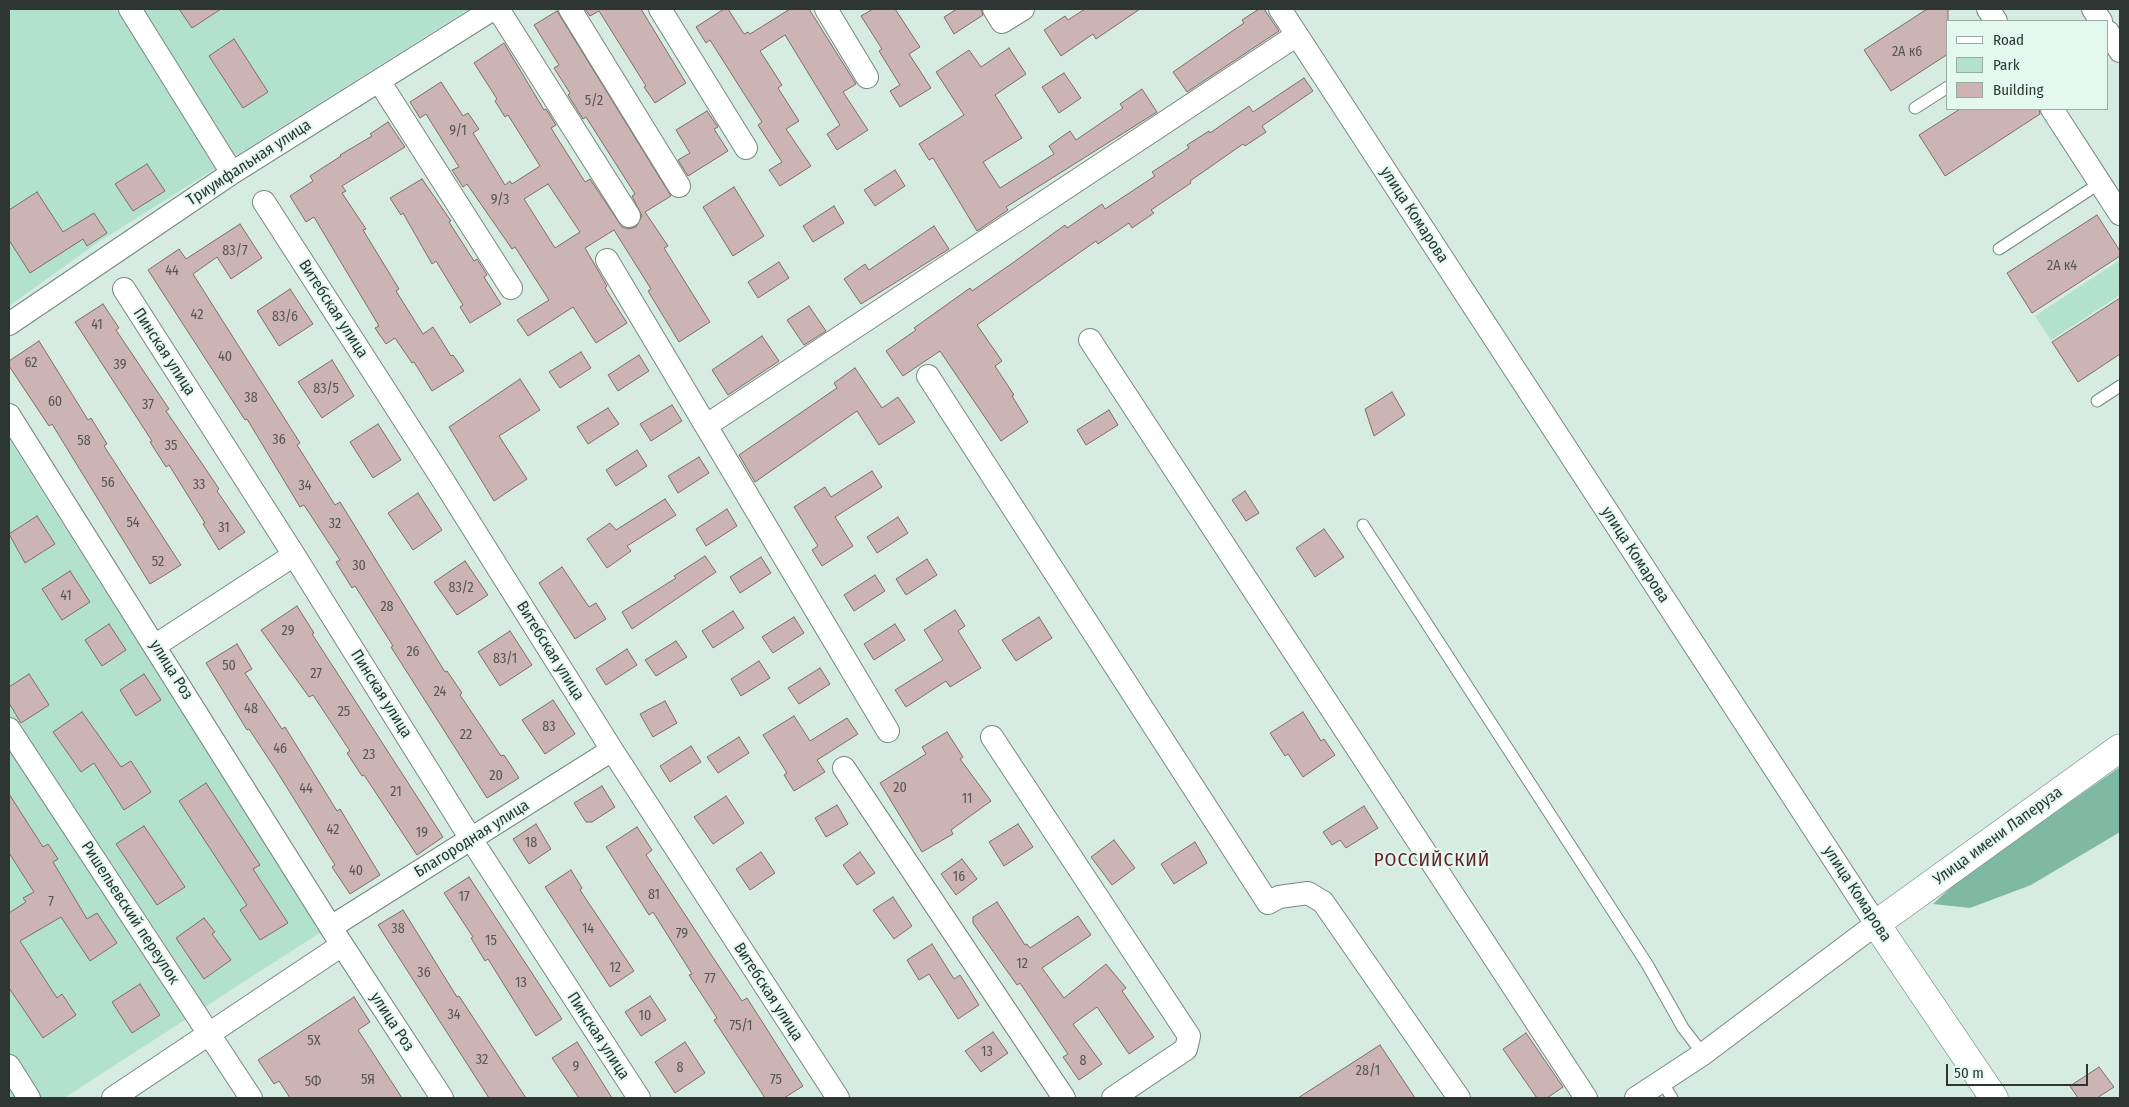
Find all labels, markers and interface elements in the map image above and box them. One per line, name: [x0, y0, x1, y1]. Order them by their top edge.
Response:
legend: [1946, 20, 2109, 110]
text: Road: [1993, 31, 2024, 49]
house number: 2А к6: [1892, 44, 1922, 60]
text: Park: [1993, 56, 2020, 74]
text: Building: [1993, 81, 2044, 99]
house number: 5/2: [585, 93, 603, 109]
street label: Триумфальная улица: [183, 116, 315, 210]
house number: 9/1: [449, 123, 467, 139]
street label: улица Комарова: [1376, 163, 1452, 267]
house number: 9/3: [491, 192, 509, 208]
house number: 83/7: [222, 243, 248, 259]
street label: Витебская улица: [294, 256, 372, 362]
house number: 2А к4: [2047, 258, 2077, 274]
house number: 44: [165, 263, 179, 279]
street label: Пинская улица: [129, 305, 199, 399]
house number: 42: [191, 307, 203, 323]
house number: 83/6: [272, 309, 298, 325]
house number: 41: [91, 317, 103, 333]
house number: 40: [218, 349, 232, 365]
house number: 62: [25, 355, 37, 371]
house number: 39: [114, 357, 126, 373]
house number: 83/5: [313, 381, 339, 397]
house number: 38: [244, 390, 258, 406]
house number: 60: [48, 394, 62, 410]
house number: 37: [142, 397, 154, 413]
house number: 36: [272, 432, 286, 448]
house number: 58: [77, 433, 91, 449]
house number: 35: [165, 438, 177, 454]
house number: 56: [101, 475, 115, 491]
house number: 33: [193, 477, 205, 493]
house number: 34: [298, 478, 312, 494]
street label: улица Комарова: [1597, 503, 1673, 607]
house number: 54: [126, 515, 140, 531]
house number: 32: [329, 516, 341, 532]
house number: 31: [218, 520, 230, 536]
house number: 52: [152, 554, 164, 570]
house number: 30: [352, 558, 366, 574]
house number: 83/2: [448, 580, 474, 596]
house number: 41: [60, 588, 72, 604]
street label: Витебская улица: [512, 598, 588, 704]
house number: 28: [380, 599, 394, 615]
house number: 29: [282, 623, 294, 639]
street label: улица Роз: [145, 637, 197, 703]
house number: 26: [406, 644, 420, 660]
street label: Пинская улица: [346, 646, 416, 742]
house number: 83/1: [493, 651, 517, 667]
house number: 50: [222, 658, 236, 674]
house number: 27: [310, 666, 322, 682]
house number: 24: [434, 684, 446, 700]
house number: 48: [244, 701, 258, 717]
house number: 25: [338, 704, 350, 720]
house number: 83: [542, 719, 556, 735]
house number: 22: [460, 727, 472, 743]
house number: 46: [273, 741, 287, 757]
house number: 23: [363, 747, 375, 763]
house number: 20: [489, 768, 503, 784]
house number: 20: [893, 780, 907, 796]
house number: 44: [299, 781, 313, 797]
street label: Улица имени Лаперуза: [1930, 783, 2066, 889]
house number: 21: [390, 784, 402, 800]
house number: 11: [962, 791, 972, 807]
street label: Благородная улица: [411, 796, 533, 882]
house number: 42: [327, 822, 339, 838]
house number: 19: [416, 825, 428, 841]
house number: 18: [525, 835, 537, 851]
street label: Ришельевский переулок: [77, 838, 183, 988]
street label: улица Комарова: [1819, 842, 1895, 946]
district label: РОССИЙСКИЙ: [1372, 850, 1492, 872]
house number: 40: [349, 863, 363, 879]
house number: 16: [953, 869, 965, 885]
house number: 81: [648, 887, 660, 903]
house number: 17: [458, 889, 470, 905]
house number: 7: [48, 894, 54, 910]
house number: 38: [391, 921, 405, 937]
house number: 14: [582, 921, 594, 937]
house number: 79: [676, 926, 688, 942]
house number: 15: [485, 933, 497, 949]
street label: Витебская улица: [729, 939, 807, 1045]
house number: 12: [1016, 956, 1028, 972]
house number: 12: [609, 960, 621, 976]
house number: 36: [417, 965, 431, 981]
house number: 77: [704, 971, 716, 987]
house number: 13: [515, 975, 527, 991]
street label: улица Роз: [366, 989, 418, 1055]
street label: Пинская улица: [563, 989, 633, 1083]
house number: 34: [447, 1007, 461, 1023]
house number: 10: [639, 1008, 651, 1024]
house number: 75/1: [730, 1018, 752, 1034]
house number: 5Х: [307, 1033, 321, 1049]
house number: 13: [981, 1044, 993, 1060]
house number: 32: [476, 1052, 488, 1068]
house number: 8: [1080, 1053, 1086, 1069]
scale bar: [1949, 1054, 2092, 1086]
house number: 9: [573, 1059, 579, 1075]
house number: 8: [677, 1060, 683, 1076]
house number: 28/1: [1356, 1063, 1380, 1079]
text: 50 m: [1954, 1064, 1984, 1082]
house number: 5Я: [361, 1072, 375, 1088]
house number: 75: [770, 1072, 782, 1088]
house number: 5Ф: [305, 1074, 321, 1090]

